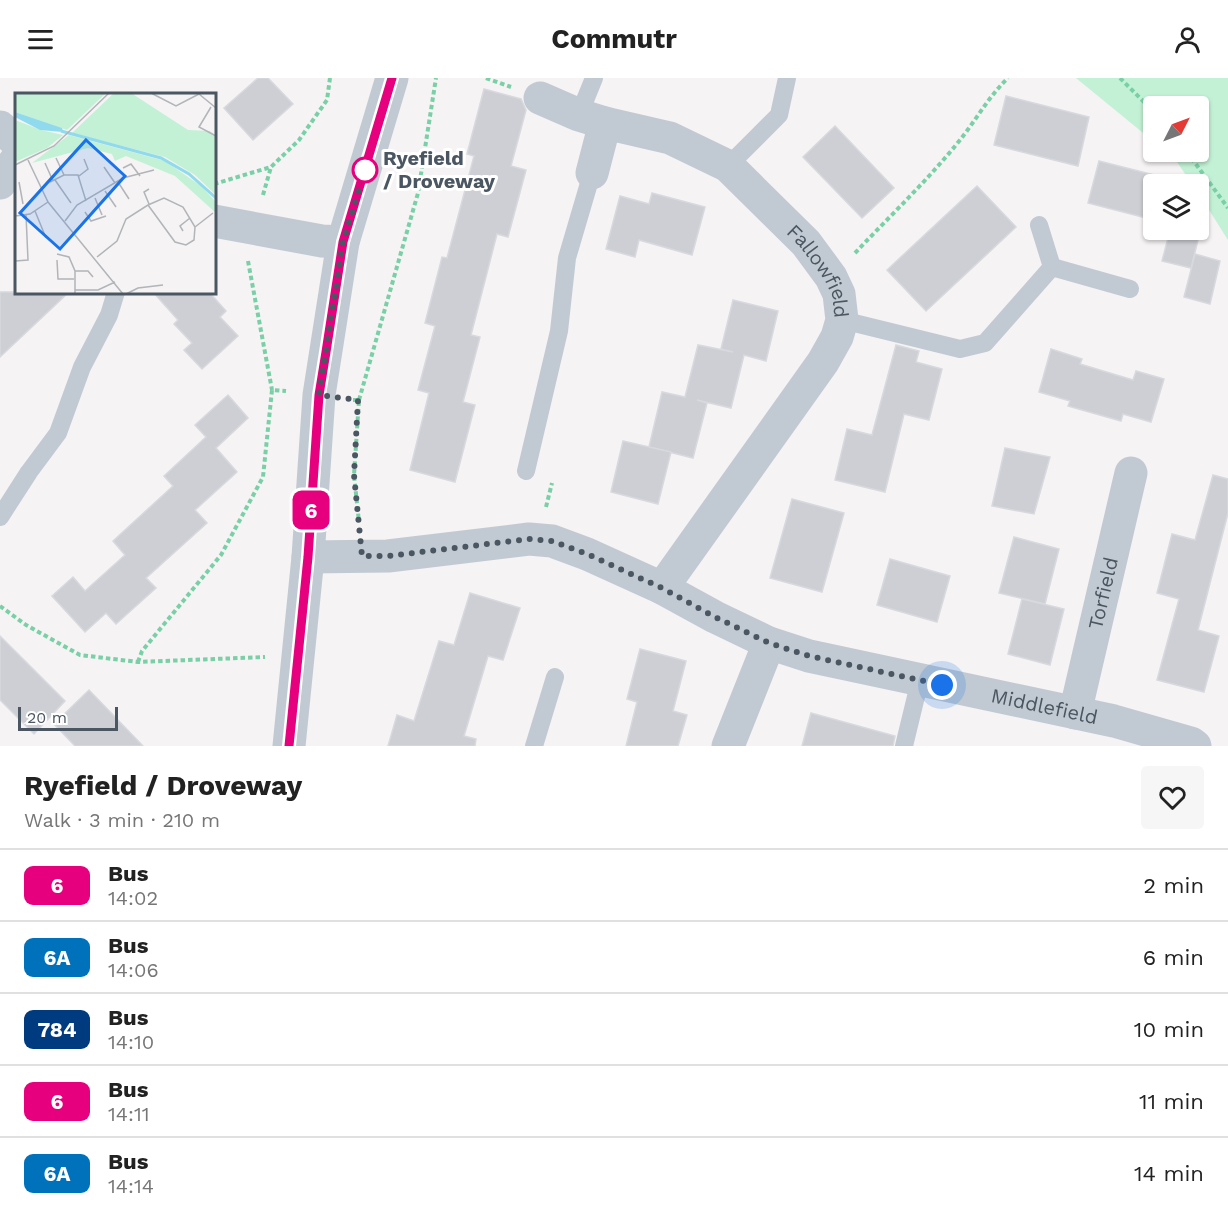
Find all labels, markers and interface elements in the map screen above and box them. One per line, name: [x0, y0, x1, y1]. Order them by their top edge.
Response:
icon: menu: [24, 23, 57, 56]
text: Commutr: [551, 23, 677, 55]
icon: person: [1171, 23, 1204, 56]
inset map: [15, 93, 216, 294]
north arrow: [1143, 96, 1209, 162]
map controls: [1143, 96, 1209, 240]
place label: Ryefield / Droveway: [383, 146, 496, 193]
marker: Ryefield / Droveway: [352, 157, 378, 183]
button: layers: [1143, 174, 1209, 240]
street label: Fallowfield: [782, 219, 854, 319]
line badge: 6: [292, 490, 330, 530]
text: 6: [305, 498, 317, 523]
street label: Torfield: [1083, 555, 1123, 632]
your location: [927, 670, 957, 700]
street label: Middlefield: [989, 683, 1100, 729]
scale bar: [18, 704, 118, 732]
text: 20 m: [27, 708, 67, 727]
button: heart: [1141, 766, 1204, 829]
text: Ryefield / Droveway: [24, 769, 302, 802]
text: Walk · 3 min · 210 m: [24, 808, 220, 832]
text: Bus: [108, 861, 148, 886]
text: 6: [51, 873, 63, 898]
text: 2 min: [1143, 873, 1204, 898]
text: 14:02: [108, 886, 158, 910]
text: Bus: [108, 933, 148, 958]
text: 6A: [43, 945, 71, 970]
text: 6 min: [1143, 945, 1204, 970]
text: 14:06: [108, 958, 159, 982]
text: Bus: [108, 1005, 148, 1030]
text: 784: [37, 1017, 77, 1042]
text: 10 min: [1134, 1017, 1204, 1042]
text: 14:10: [108, 1030, 154, 1054]
text: Bus: [108, 1077, 148, 1102]
text: 6: [51, 1089, 63, 1114]
text: 11 min: [1139, 1089, 1204, 1114]
text: 14:11: [108, 1102, 150, 1126]
text: Bus: [108, 1149, 148, 1174]
text: 6A: [43, 1161, 71, 1186]
text: 14 min: [1134, 1161, 1204, 1186]
text: 14:14: [108, 1174, 154, 1198]

